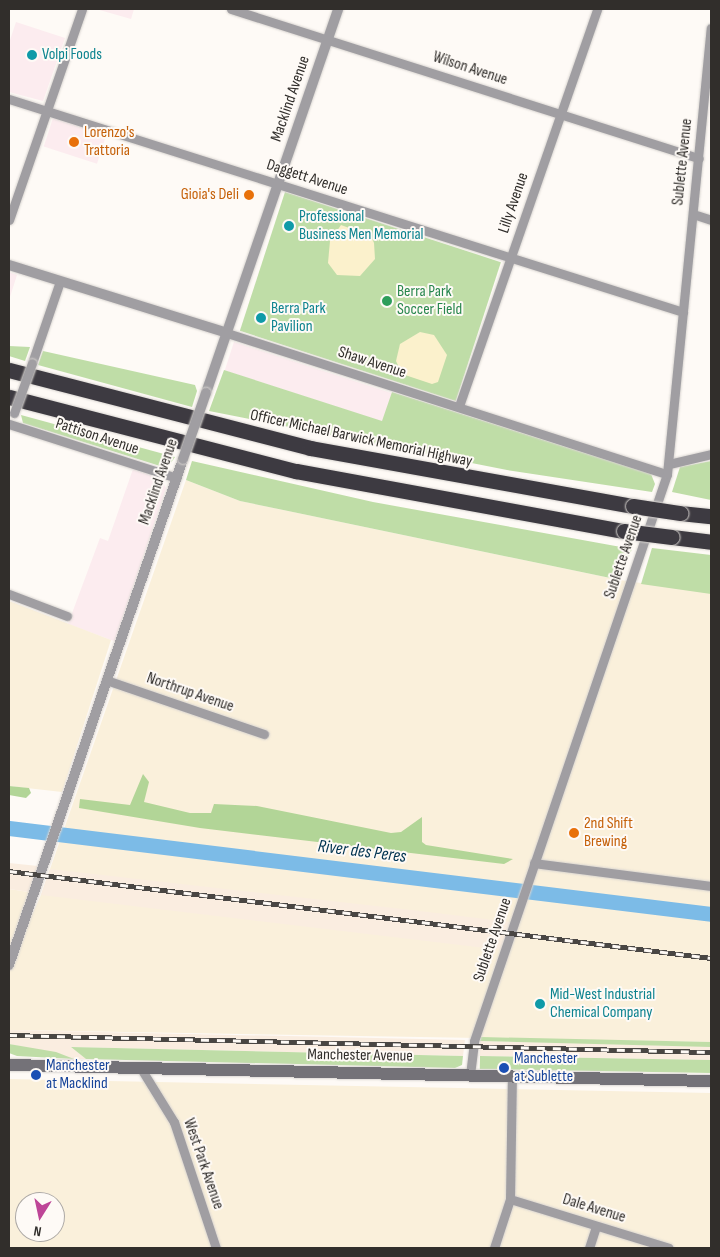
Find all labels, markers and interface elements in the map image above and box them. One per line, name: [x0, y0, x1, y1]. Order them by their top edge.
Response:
place label: Volpi Foods: [42, 45, 102, 65]
street label: Wilson Avenue: [430, 48, 510, 90]
marker: Volpi Foods: [26, 49, 38, 61]
street label: Macklind Avenue: [267, 53, 315, 145]
street label: Sublette Avenue: [669, 118, 697, 206]
place label: Lorenzo's Trattoria: [84, 123, 134, 161]
marker: Lorenzo's Trattoria: [68, 136, 80, 148]
street label: Daggett Avenue: [264, 156, 350, 200]
street label: Lilly Avenue: [495, 170, 533, 236]
place label: Gioia's Deli: [181, 185, 239, 205]
marker: Gioia's Deli: [243, 189, 255, 201]
place label: Professional Business Men Memorial: [299, 207, 424, 245]
marker: Professional Business Men Memorial: [283, 220, 295, 232]
place label: Berra Park Soccer Field: [397, 282, 462, 320]
marker: Berra Park Soccer Field: [381, 295, 393, 307]
place label: Berra Park Pavilion: [271, 299, 326, 337]
marker: Berra Park Pavilion: [255, 312, 267, 324]
street label: Shaw Avenue: [336, 343, 408, 383]
street label: Officer Michael Barwick Memorial Highway: [248, 406, 474, 472]
street label: Pattison Avenue: [53, 415, 141, 459]
street label: Macklind Avenue: [135, 436, 183, 528]
street label: Sublette Avenue: [601, 513, 647, 601]
street label: Northrup Avenue: [144, 669, 236, 717]
place label: 2nd Shift Brewing: [584, 814, 633, 852]
marker: 2nd Shift Brewing: [568, 827, 580, 839]
water label: River des Peres: [316, 836, 408, 868]
street label: Sublette Avenue: [470, 896, 516, 984]
place label: Mid-West Industrial Chemical Company: [550, 985, 655, 1023]
marker: Mid-West Industrial Chemical Company: [534, 998, 546, 1010]
street label: Manchester Avenue: [307, 1045, 413, 1067]
place label: Manchester at Sublette: [514, 1049, 578, 1087]
place label: Manchester at Macklind: [46, 1056, 110, 1094]
marker: Manchester at Sublette: [498, 1062, 510, 1074]
marker: Manchester at Macklind: [30, 1069, 42, 1081]
street label: West Park Avenue: [178, 1116, 228, 1212]
street label: Dale Avenue: [560, 1190, 628, 1228]
north arrow: [15, 1192, 65, 1242]
text: N: [32, 1222, 43, 1240]

